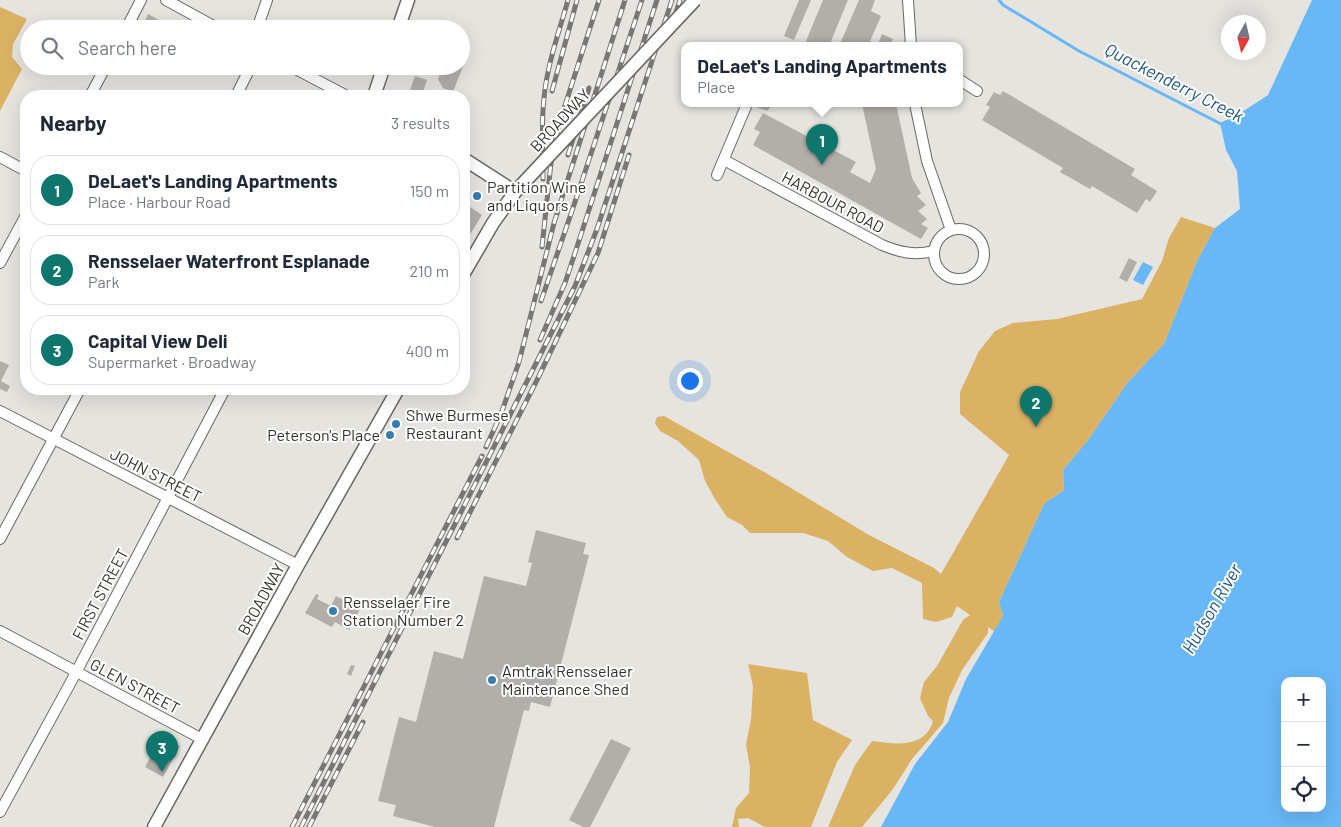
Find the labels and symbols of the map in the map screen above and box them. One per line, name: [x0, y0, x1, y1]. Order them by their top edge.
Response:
north arrow: [1221, 15, 1266, 60]
water label: Quackenderry Creek: [1101, 38, 1248, 127]
street label: BROADWAY: [526, 84, 594, 155]
pin: 1: [806, 124, 838, 165]
street label: HARBOUR ROAD: [779, 167, 887, 236]
place label: Partition Wine and Liquors: [487, 177, 586, 214]
marker: Partition Wine and Liquors: [471, 190, 483, 202]
your location: [677, 368, 703, 394]
pin: 2: [1020, 386, 1052, 427]
place label: Shwe Burmese Restaurant: [406, 405, 509, 442]
marker: Shwe Burmese Restaurant: [390, 418, 402, 430]
place label: Peterson's Place: [267, 425, 380, 444]
marker: Peterson's Place: [384, 429, 396, 441]
street label: JOHN STREET: [107, 443, 205, 506]
street label: FIRST STREET: [68, 545, 132, 643]
water label: Hudson River: [1177, 559, 1246, 657]
street label: BROADWAY: [233, 560, 288, 638]
place label: Rensselaer Fire Station Number 2: [343, 592, 464, 629]
marker: Rensselaer Fire Station Number 2: [327, 605, 339, 617]
street label: GLEN STREET: [87, 654, 183, 717]
place label: Amtrak Rensselaer Maintenance Shed: [502, 661, 633, 698]
marker: Amtrak Rensselaer Maintenance Shed: [486, 674, 498, 686]
pin: 3: [146, 731, 178, 772]

